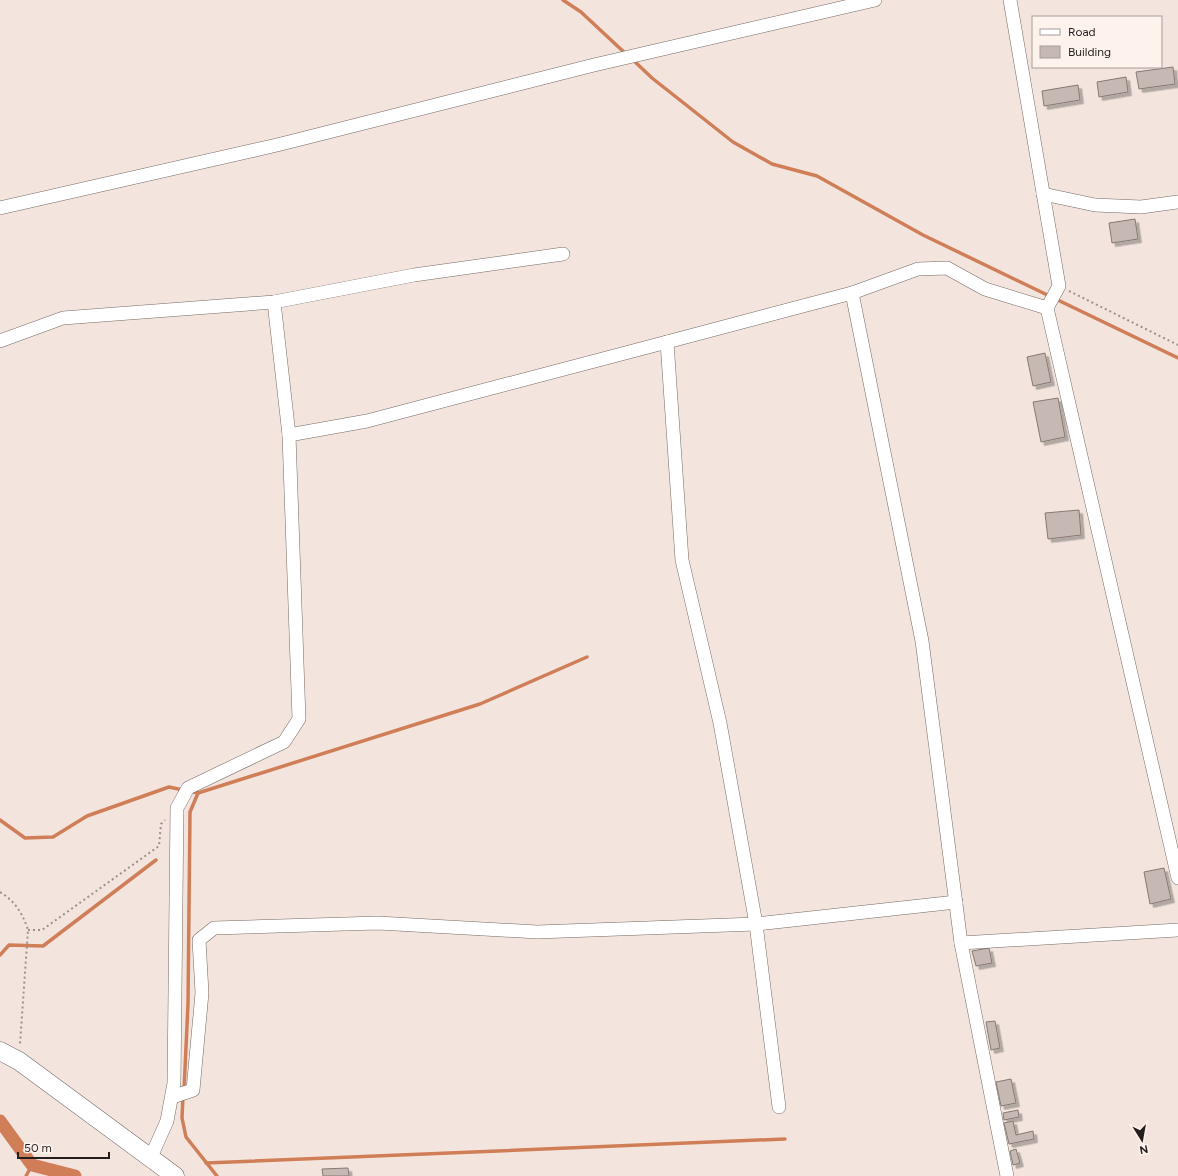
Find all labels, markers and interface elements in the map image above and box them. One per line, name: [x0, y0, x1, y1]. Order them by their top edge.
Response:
legend: [1032, 16, 1162, 68]
text: Road: [1068, 25, 1096, 39]
text: Building: [1068, 45, 1111, 59]
north arrow: [1122, 1120, 1162, 1160]
scale bar: [18, 1134, 109, 1160]
text: 50 m: [24, 1141, 52, 1155]
text: N: [1138, 1142, 1149, 1157]

